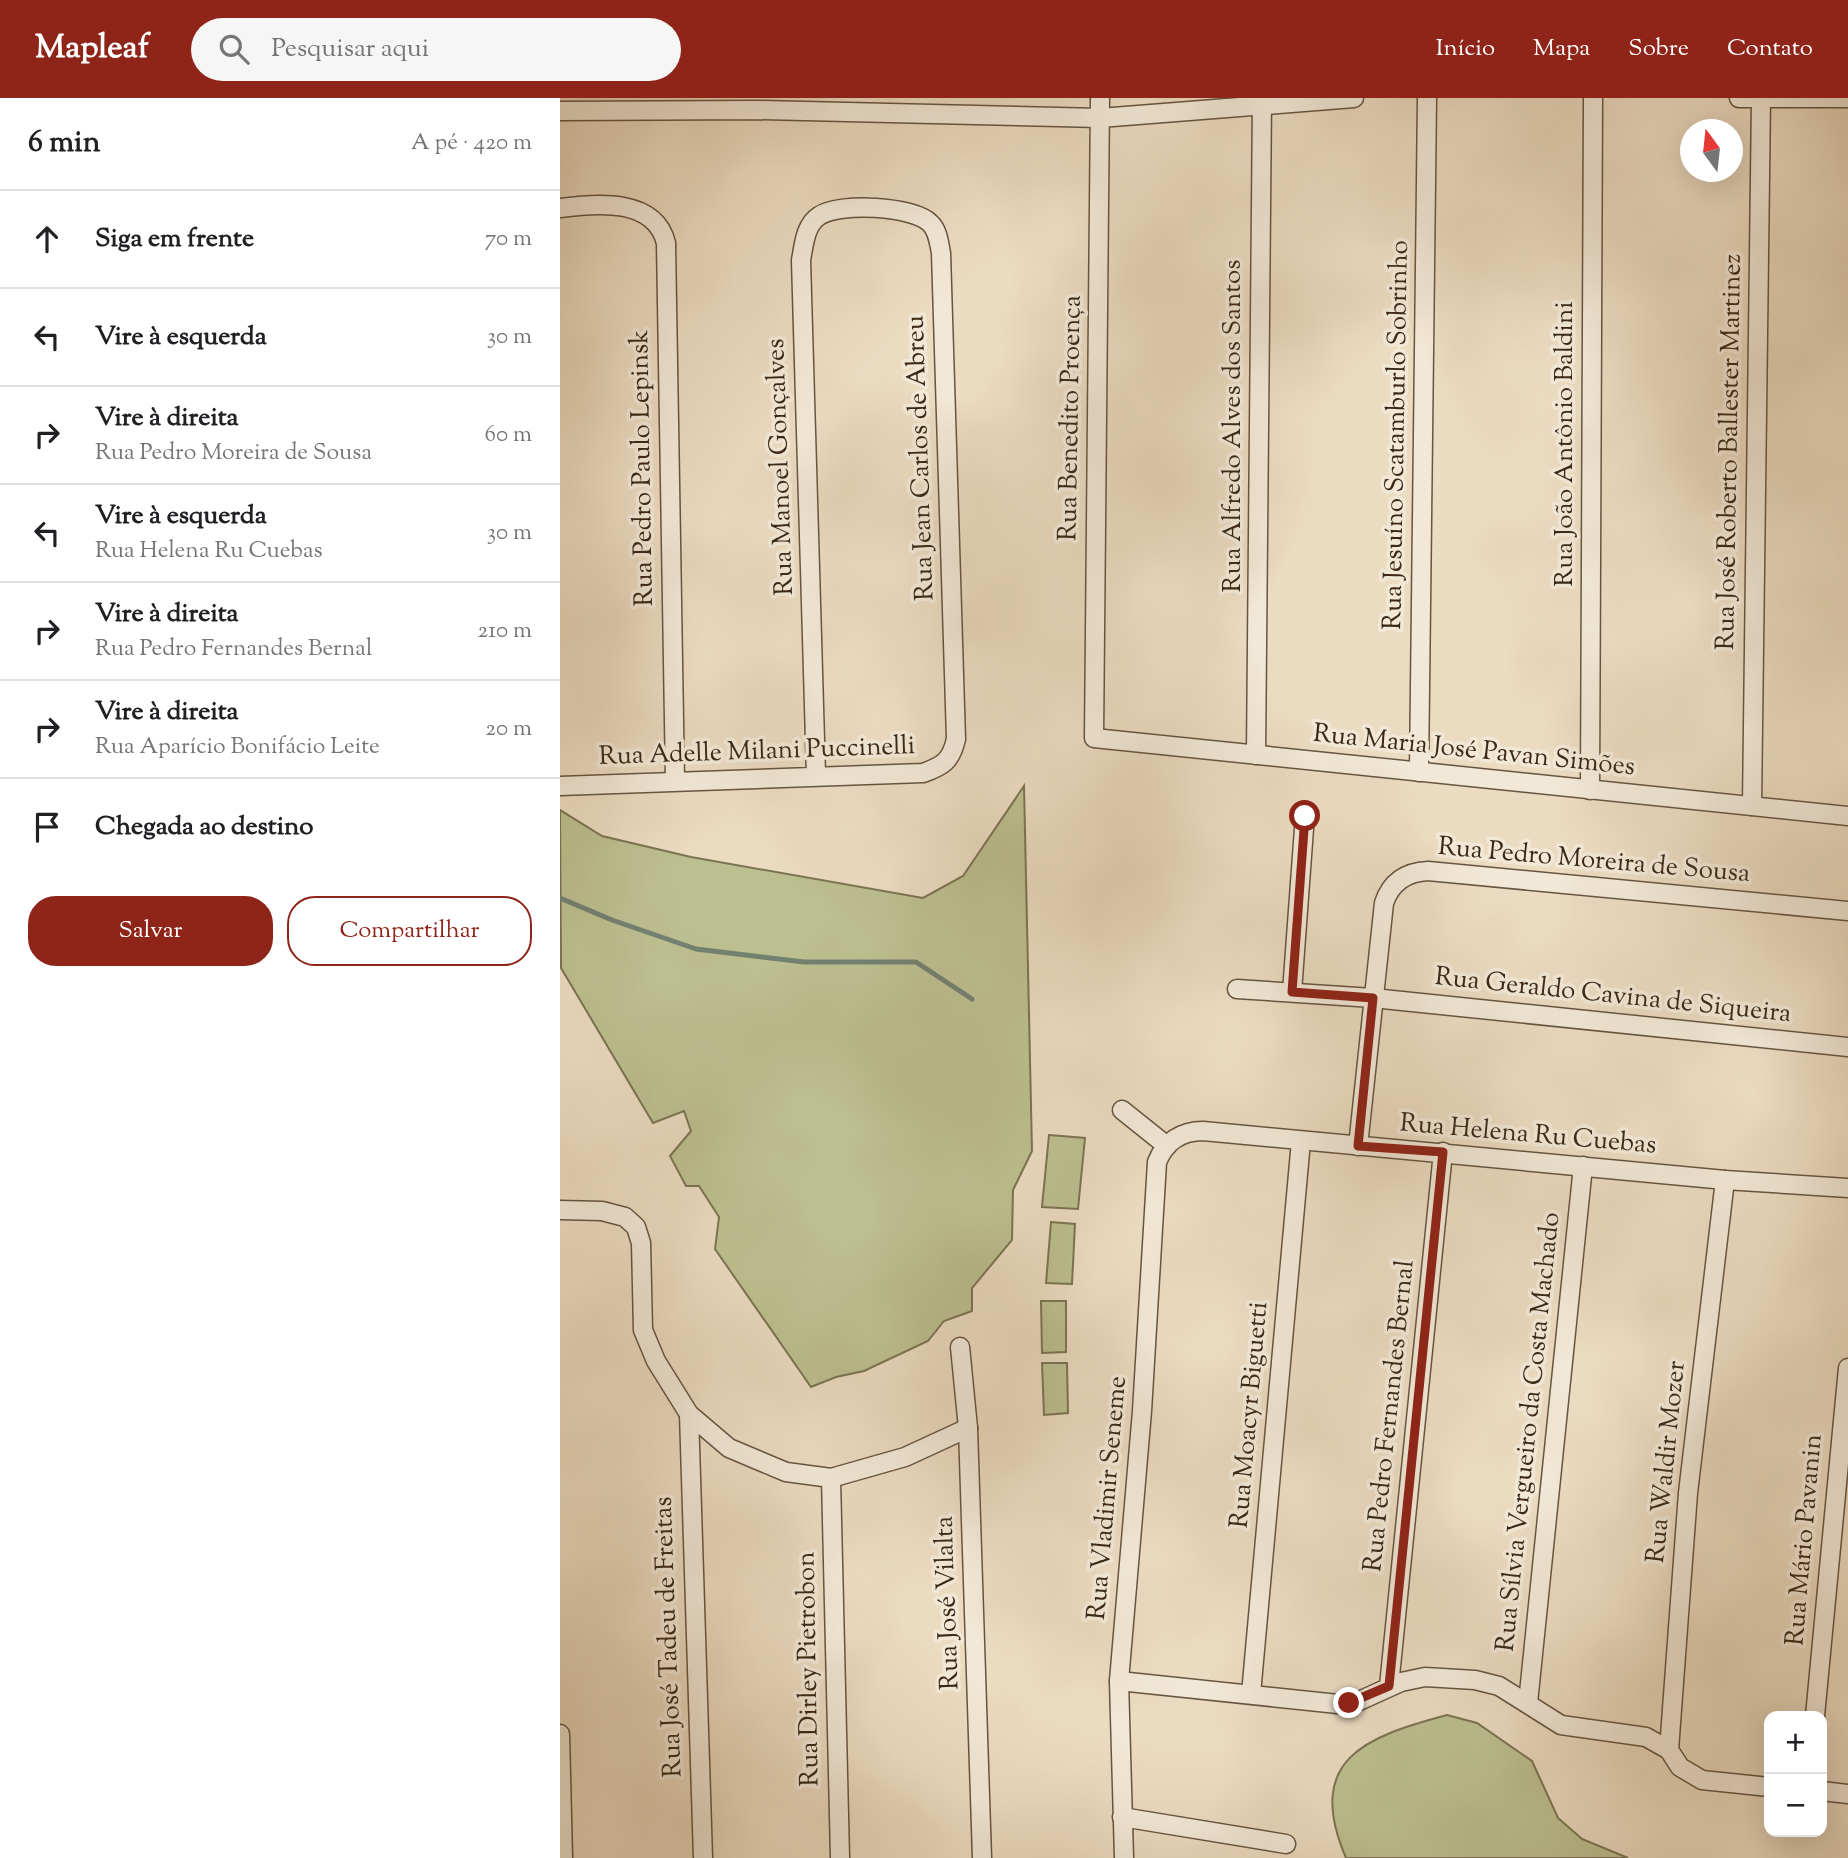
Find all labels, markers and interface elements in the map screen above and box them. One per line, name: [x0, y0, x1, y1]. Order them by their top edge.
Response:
search box: [191, 18, 681, 81]
text: Mapleaf: [35, 25, 149, 73]
icon: search: [215, 30, 253, 68]
text: Pesquisar aqui: [271, 31, 429, 68]
text: Início: [1436, 32, 1495, 66]
text: Mapa: [1533, 32, 1590, 66]
text: Sobre: [1628, 32, 1689, 66]
text: Contato: [1727, 32, 1813, 66]
north arrow: [1680, 119, 1743, 182]
text: 6 min: [28, 122, 100, 165]
text: A pé · 420 m: [411, 127, 532, 160]
icon: ahead: [28, 220, 66, 258]
text: Siga em frente: [95, 221, 254, 258]
text: 70 m: [485, 223, 532, 256]
street label: Rua Jesuíno Scatamburlo Sobrinho: [1375, 240, 1419, 630]
street label: Rua José Roberto Ballester Martinez: [1708, 253, 1752, 651]
street label: Rua Alfredo Alves dos Santos: [1215, 260, 1252, 592]
street label: Rua Benedito Proença: [1050, 295, 1092, 541]
street label: Rua João Antônio Baldini: [1547, 301, 1584, 587]
street label: Rua Jean Carlos de Abreu: [898, 315, 944, 601]
icon: left: [28, 318, 66, 356]
text: Vire à esquerda: [95, 319, 267, 356]
text: 30 m: [487, 321, 532, 354]
street label: Rua Pedro Paulo Lepinsk: [622, 329, 664, 607]
street label: Rua Manoel Gonçalves: [758, 338, 804, 596]
text: Vire à direita: [95, 400, 239, 437]
icon: right: [28, 416, 66, 454]
text: 60 m: [484, 419, 532, 452]
text: Rua Pedro Moreira de Sousa: [95, 437, 372, 470]
text: Vire à esquerda: [95, 498, 267, 535]
icon: left: [28, 514, 66, 552]
text: 30 m: [487, 517, 532, 550]
text: Rua Helena Ru Cuebas: [95, 535, 323, 568]
text: Vire à direita: [95, 596, 239, 633]
icon: right: [28, 612, 66, 650]
text: 210 m: [478, 615, 532, 648]
text: Rua Pedro Fernandes Bernal: [95, 633, 372, 666]
text: Vire à direita: [95, 694, 239, 731]
icon: right: [28, 710, 66, 748]
text: 20 m: [485, 713, 532, 746]
street label: Rua Maria José Pavan Simões: [1311, 716, 1637, 786]
street label: Rua Adelle Milani Puccinelli: [598, 728, 916, 776]
text: Rua Aparício Bonifácio Leite: [95, 731, 380, 764]
route start: [1289, 800, 1320, 831]
icon: arrive: [28, 808, 66, 846]
text: Chegada ao destino: [95, 809, 313, 846]
street label: Rua Pedro Moreira de Sousa: [1436, 829, 1752, 893]
button: Salvar: [28, 896, 273, 966]
button: Compartilhar: [287, 896, 532, 966]
street label: Rua Geraldo Cavina de Siqueira: [1433, 959, 1793, 1033]
street label: Rua Helena Ru Cuebas: [1398, 1105, 1658, 1165]
street label: Rua Sílvia Vergueiro da Costa Machado: [1488, 1210, 1570, 1654]
street label: Rua Pedro Fernandes Bernal: [1355, 1258, 1425, 1574]
street label: Rua Moacyr Biguetti: [1222, 1300, 1278, 1530]
street label: Rua Waldir Mozer: [1638, 1359, 1696, 1565]
street label: Rua Vladimir Seneme: [1079, 1375, 1137, 1621]
street label: Rua Mário Pavanin: [1777, 1433, 1833, 1647]
street label: Rua José Tadeu de Freitas: [646, 1496, 692, 1778]
street label: Rua José Vilalta: [926, 1515, 970, 1691]
street label: Rua Dirley Pietrobon: [788, 1551, 830, 1787]
route end: [1333, 1687, 1364, 1718]
map controls: [1764, 1711, 1827, 1837]
button: +: [1764, 1711, 1827, 1774]
button: −: [1764, 1774, 1827, 1837]

